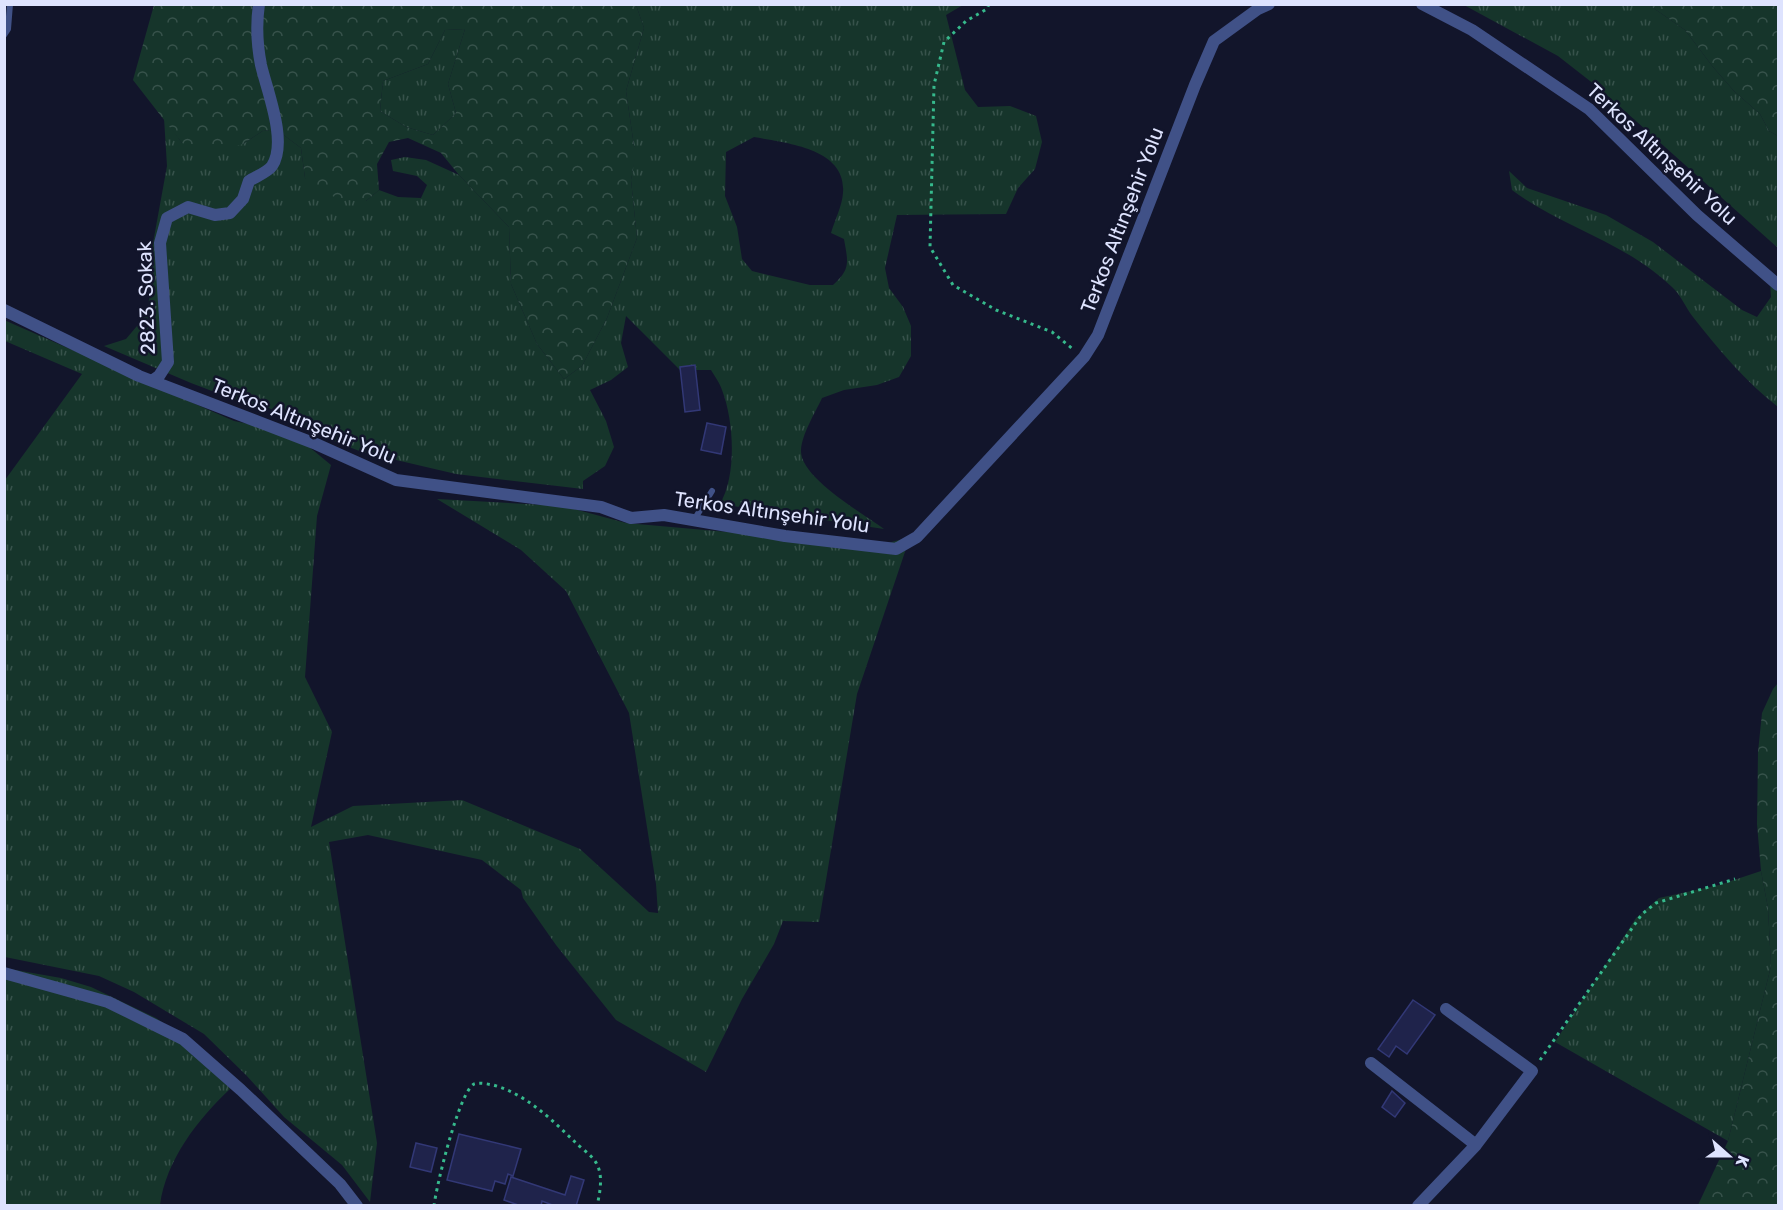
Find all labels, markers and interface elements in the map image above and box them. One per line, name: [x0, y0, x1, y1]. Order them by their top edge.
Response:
street label: Terkos Altınşehir Yolu: [1582, 78, 1742, 230]
street label: Terkos Altınşehir Yolu: [1076, 124, 1168, 316]
street label: 2823. Sokak: [132, 240, 160, 355]
street label: Terkos Altınşehir Yolu: [208, 373, 400, 469]
street label: Terkos Altınşehir Yolu: [673, 486, 871, 538]
north arrow: [1699, 1126, 1759, 1186]
text: K: [1732, 1153, 1753, 1170]

